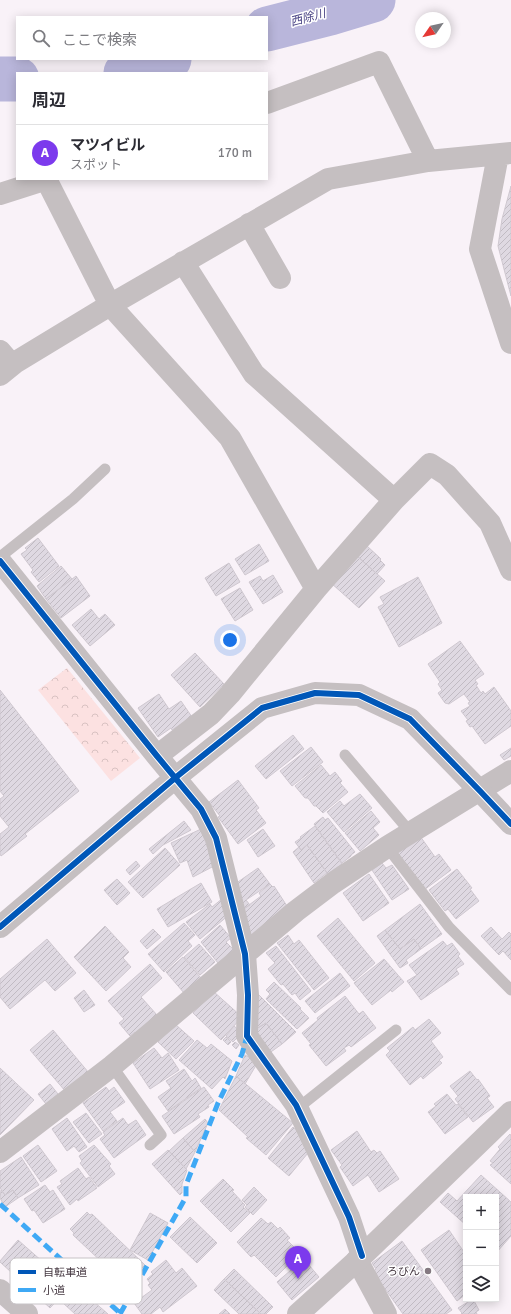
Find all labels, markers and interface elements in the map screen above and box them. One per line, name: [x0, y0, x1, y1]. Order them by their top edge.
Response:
water label: 西除川: [289, 6, 329, 30]
north arrow: [415, 12, 451, 48]
search box: [16, 16, 268, 60]
icon: search: [30, 27, 52, 49]
text: ここで検索: [62, 31, 137, 49]
text: 周辺: [32, 90, 66, 111]
text: マツイビル: [70, 136, 145, 154]
text: A: [41, 145, 49, 161]
text: 170 m: [218, 145, 252, 161]
text: スポット: [70, 157, 122, 173]
your location: [220, 630, 240, 650]
map controls: [463, 1194, 499, 1302]
button: +: [463, 1194, 499, 1230]
button: −: [463, 1230, 499, 1266]
pin: A: [285, 1246, 311, 1279]
legend: [10, 1258, 142, 1304]
place label: ろびん: [387, 1265, 420, 1278]
text: 自転車道: [43, 1266, 87, 1279]
marker: ろびん: [423, 1266, 433, 1276]
button: layers: [463, 1266, 499, 1302]
text: 小道: [43, 1284, 65, 1297]

